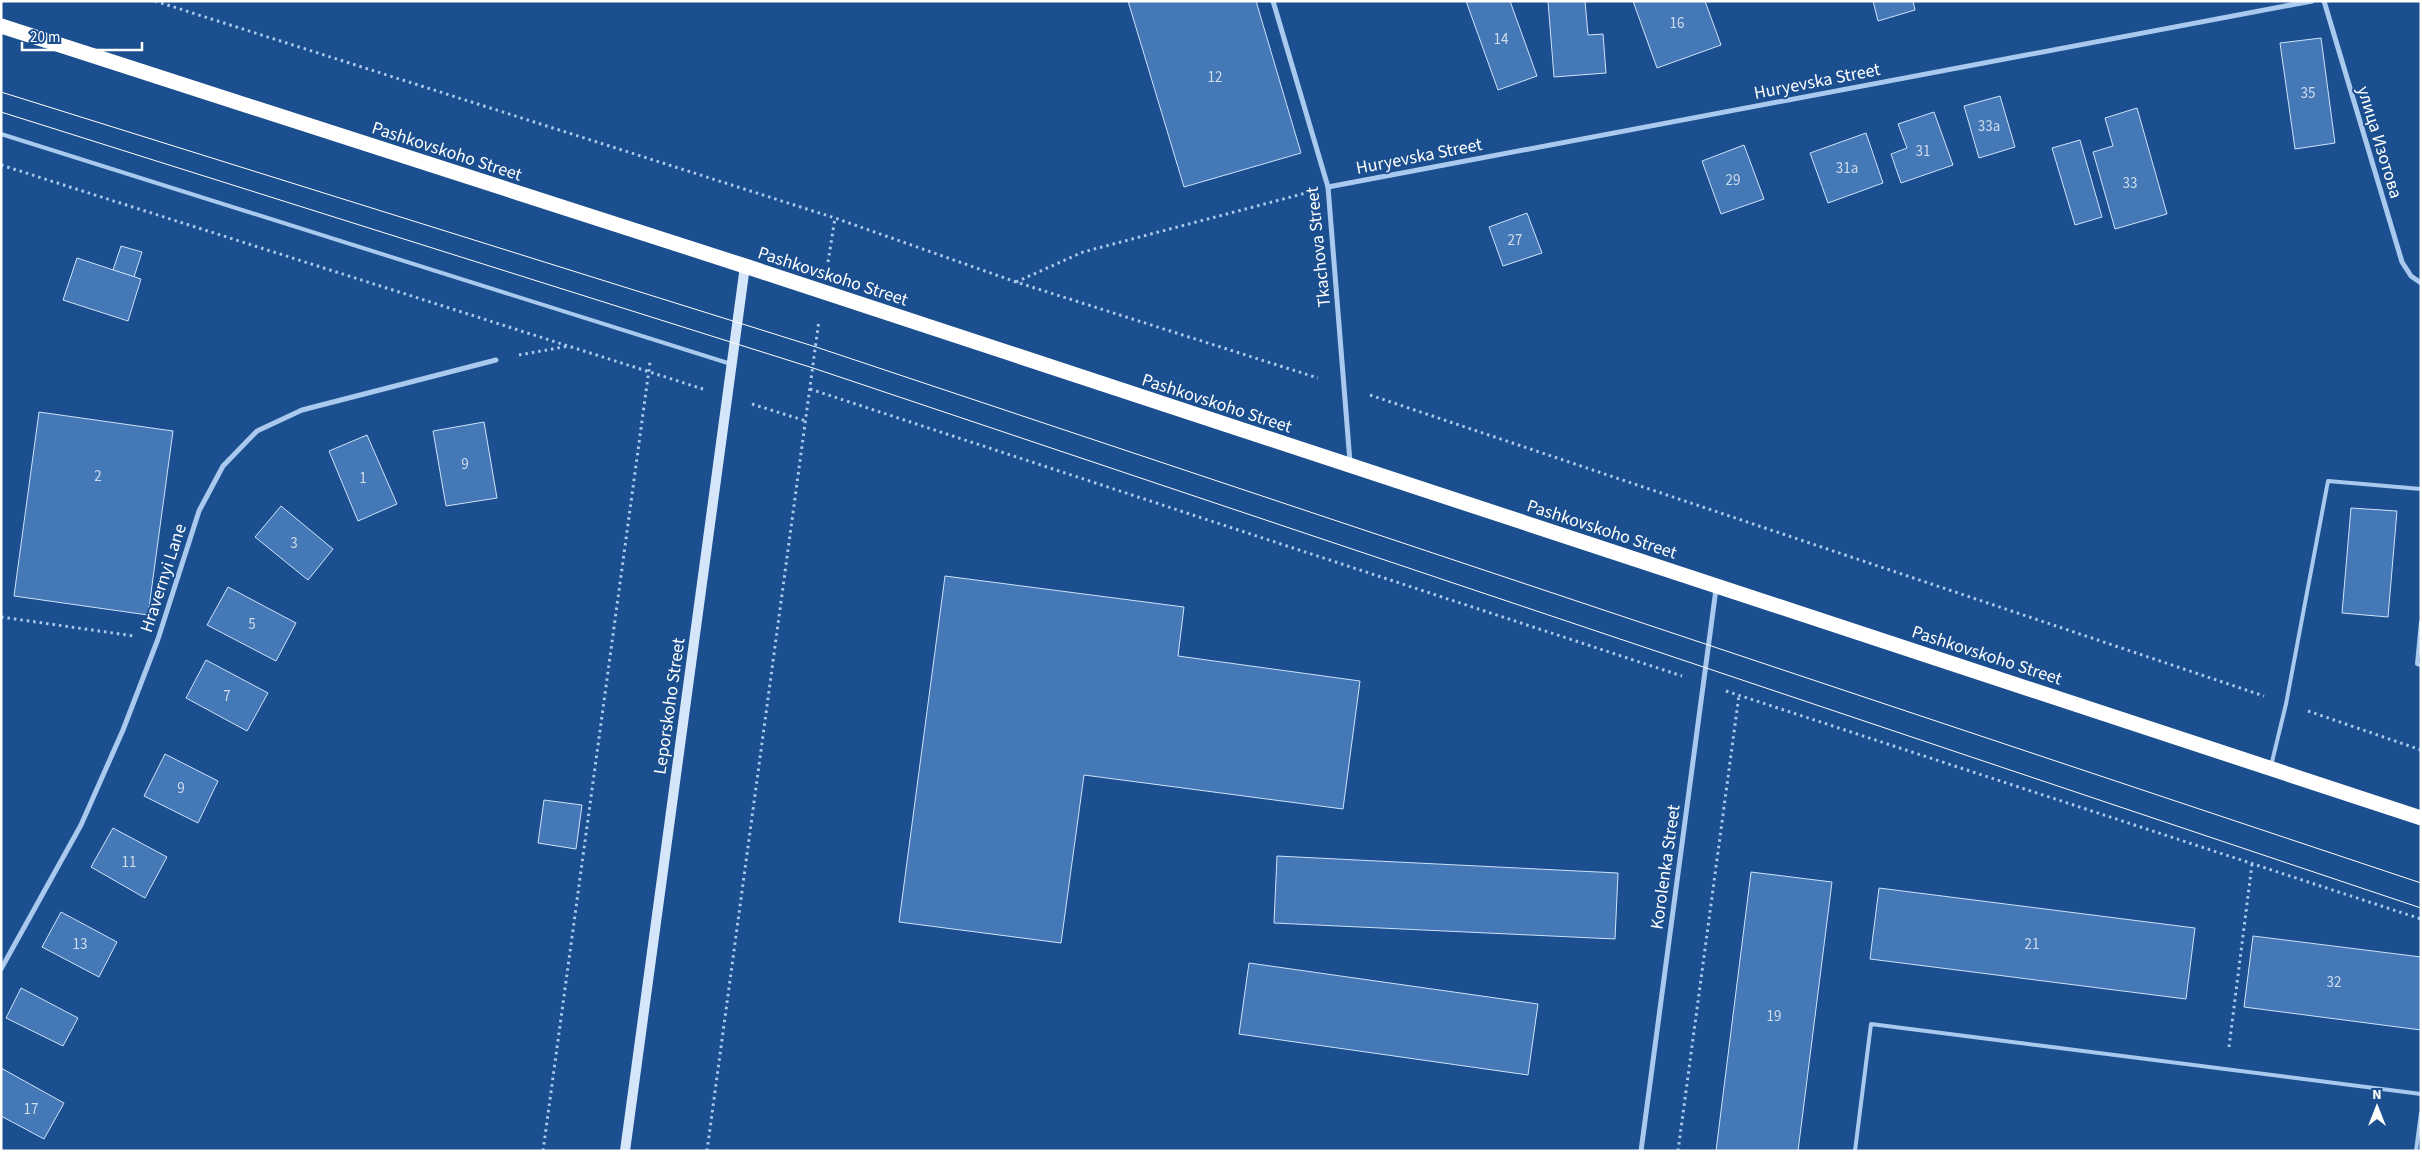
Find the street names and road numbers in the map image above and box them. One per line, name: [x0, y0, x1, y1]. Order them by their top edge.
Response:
street label: Huryevska Street: [1752, 57, 1882, 106]
street label: улица Изотова: [2351, 83, 2408, 201]
street label: Pashkovskoho Street: [368, 115, 525, 188]
street label: Huryevska Street: [1354, 132, 1484, 181]
street label: Tkachova Street: [1300, 185, 1337, 308]
street label: Pashkovskoho Street: [754, 240, 911, 313]
street label: Pashkovskoho Street: [1138, 367, 1295, 440]
street label: Pashkovskoho Street: [1523, 493, 1680, 566]
street label: Hravernyi Lane: [134, 520, 193, 636]
street label: Pashkovskoho Street: [1908, 619, 2065, 692]
street label: Leporskoho Street: [648, 636, 691, 776]
street label: Korolenka Street: [1644, 803, 1687, 931]

